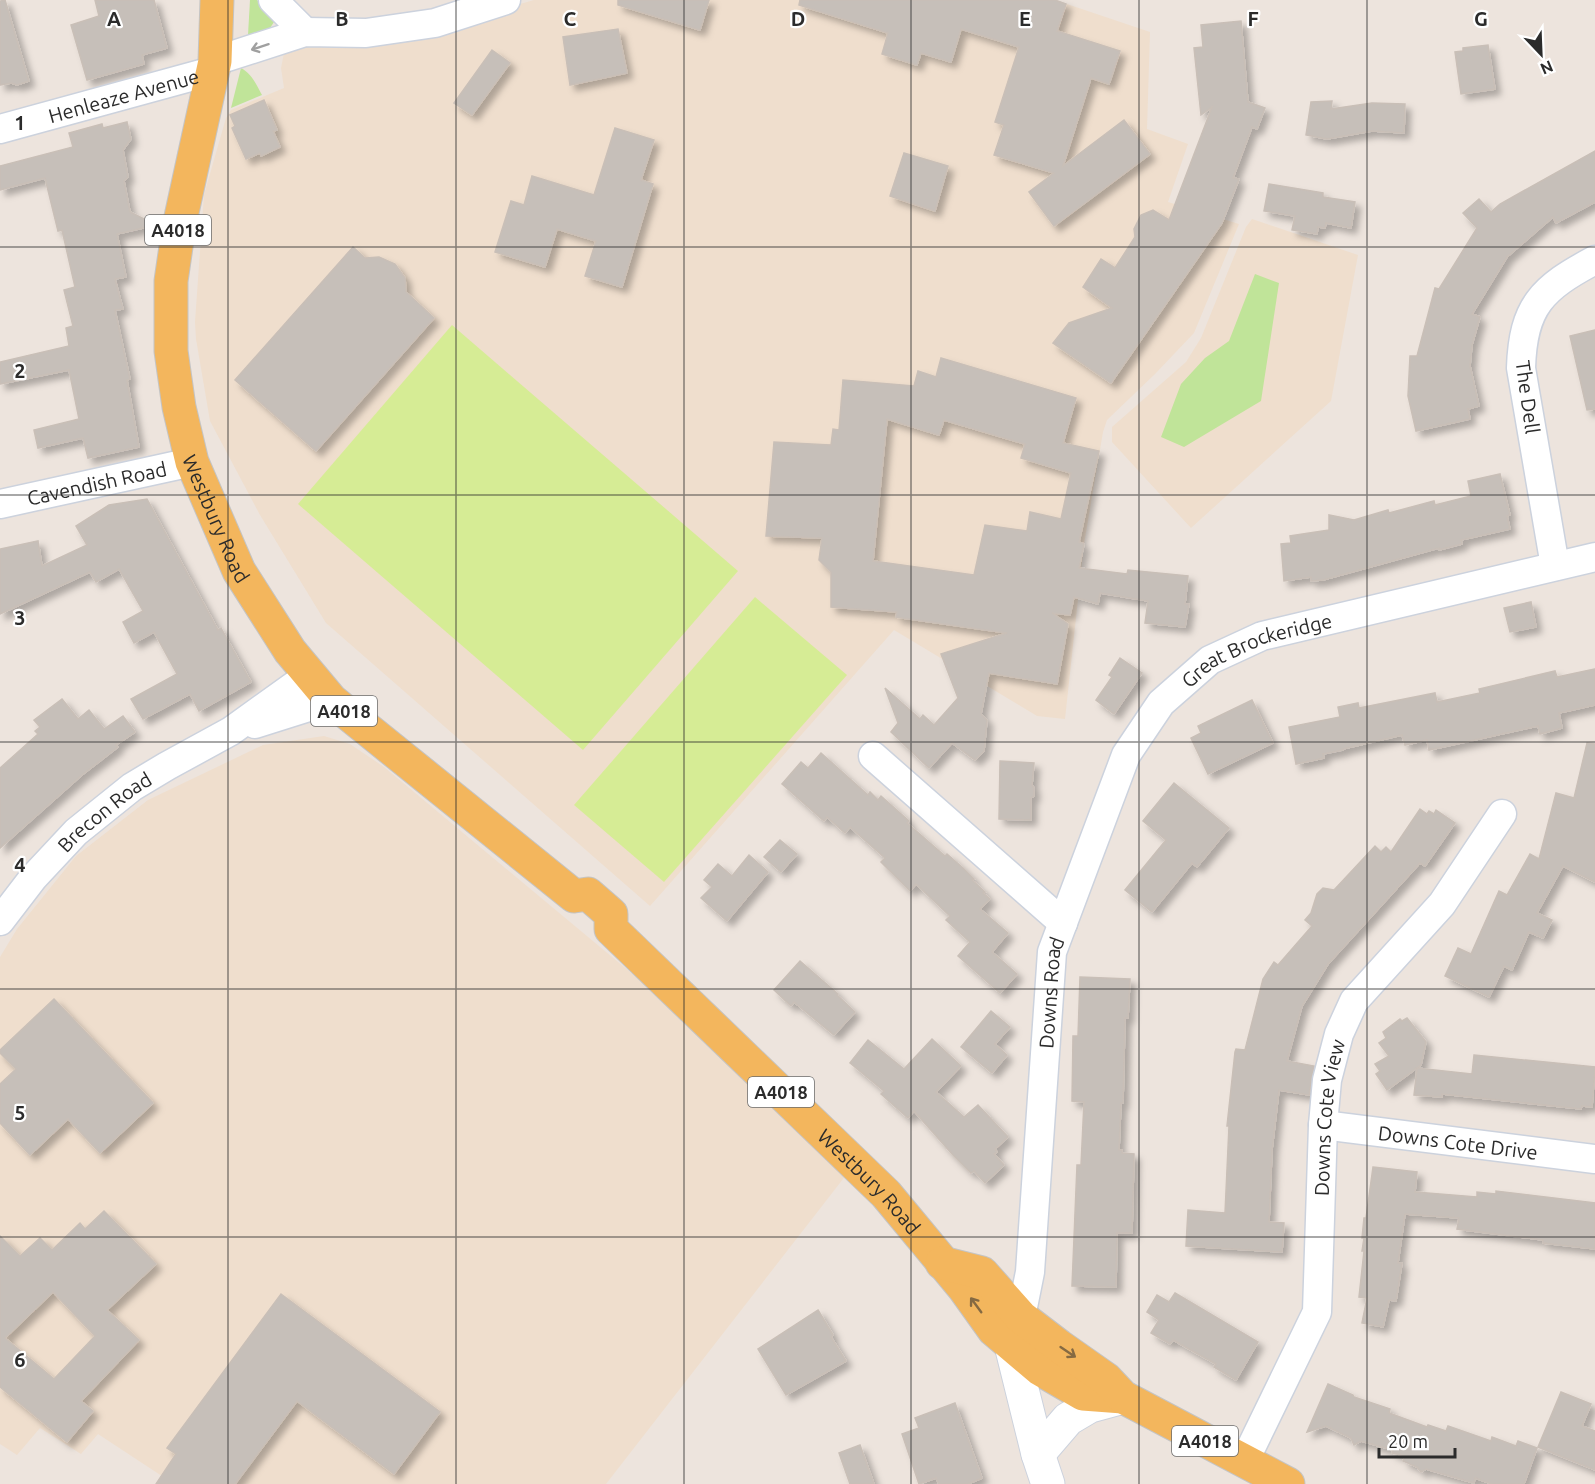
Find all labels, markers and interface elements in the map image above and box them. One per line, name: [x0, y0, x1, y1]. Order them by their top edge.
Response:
text: A: [107, 7, 121, 30]
text: B: [335, 7, 349, 30]
text: C: [564, 7, 577, 30]
text: D: [791, 7, 805, 30]
text: E: [1019, 7, 1031, 30]
text: F: [1247, 7, 1259, 30]
text: G: [1474, 7, 1488, 30]
north arrow: [1511, 24, 1571, 84]
one-way arrow: [251, 42, 270, 53]
text: N: [1538, 57, 1556, 78]
street label: Henleaze Avenue: [46, 64, 201, 127]
text: 1: [14, 111, 26, 134]
road number: A4018: [145, 215, 211, 245]
text: 2: [14, 359, 26, 382]
street label: The Dell: [1511, 359, 1545, 435]
street label: Westbury Road: [179, 451, 255, 587]
street label: Cavendish Road: [25, 456, 169, 509]
text: 3: [14, 606, 26, 629]
street label: Great Brockeridge: [1176, 608, 1334, 692]
road number: A4018: [311, 696, 377, 726]
street label: Brecon Road: [52, 767, 155, 856]
text: 4: [14, 853, 26, 876]
street label: Downs Road: [1034, 934, 1068, 1049]
street label: Downs Cote View: [1309, 1036, 1349, 1196]
road number: A4018: [748, 1077, 814, 1107]
text: 5: [14, 1101, 26, 1124]
street label: Downs Cote Drive: [1377, 1120, 1539, 1163]
street label: Westbury Road: [814, 1124, 925, 1238]
one-way arrow: [970, 1297, 982, 1313]
one-way arrow: [1059, 1346, 1075, 1358]
text: 6: [14, 1348, 26, 1371]
scale bar: [1379, 1421, 1456, 1459]
road number: A4018: [1172, 1426, 1238, 1456]
text: 20 m: [1388, 1431, 1428, 1451]

